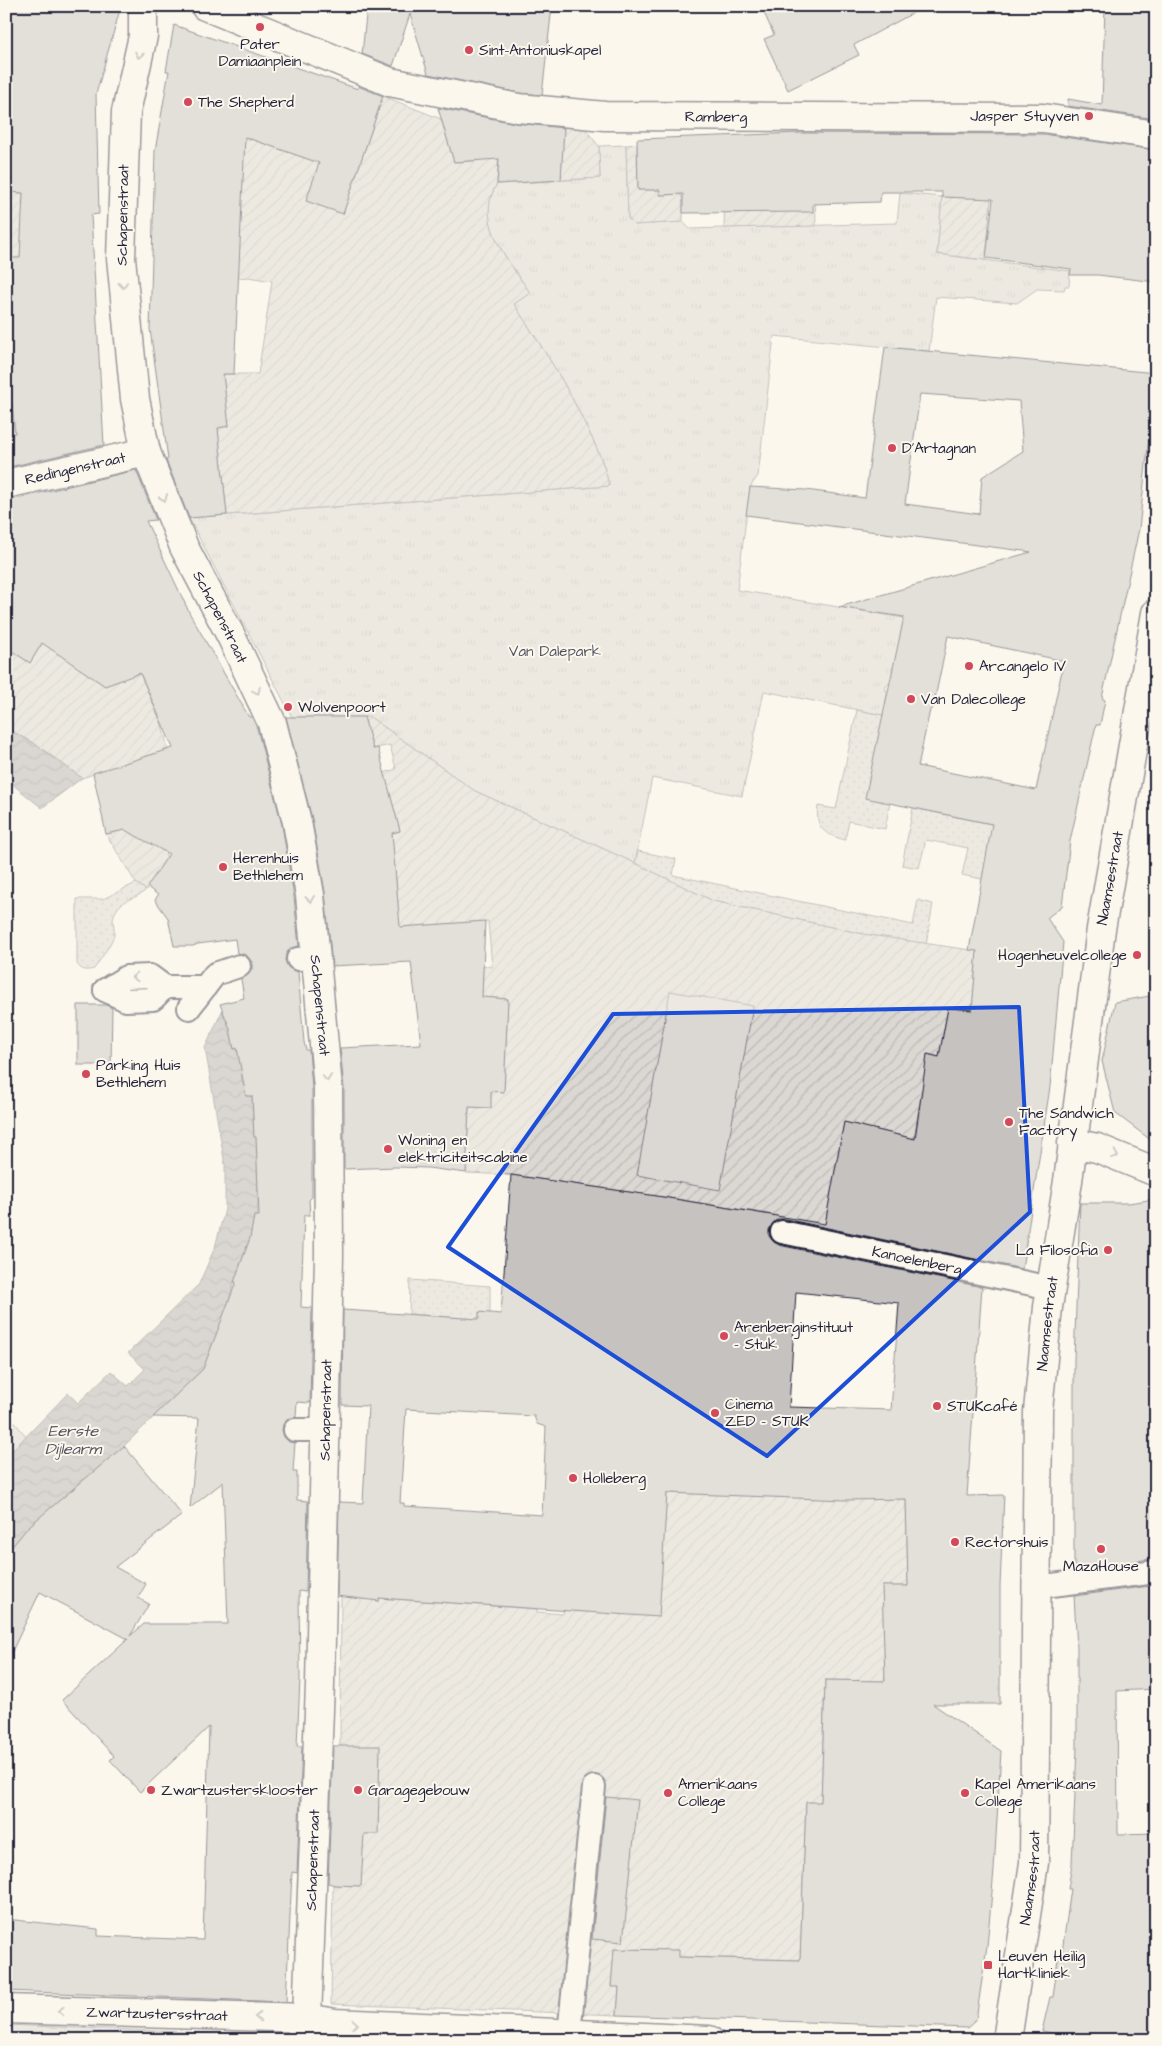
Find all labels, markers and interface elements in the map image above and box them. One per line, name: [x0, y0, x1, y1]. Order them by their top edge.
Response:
marker: Pater Damiaanplein: [254, 21, 266, 33]
place label: Pater Damiaanplein: [219, 34, 302, 72]
place label: Sint-Antoniuskapel: [479, 40, 601, 61]
marker: Sint-Antoniuskapel: [463, 44, 475, 56]
one-way arrow: [134, 50, 144, 59]
place label: The Shepherd: [198, 92, 294, 113]
marker: The Shepherd: [182, 96, 194, 108]
street label: Ramberg: [685, 106, 748, 128]
place label: Jasper Stuyven: [970, 106, 1079, 128]
marker: Jasper Stuyven: [1083, 110, 1095, 122]
street label: Schapenstraat: [112, 164, 134, 266]
one-way arrow: [118, 282, 129, 290]
place label: D'Artagnan: [902, 438, 977, 460]
marker: D'Artagnan: [886, 442, 898, 454]
street label: Redingenstraat: [23, 446, 128, 490]
one-way arrow: [158, 493, 168, 502]
street label: Schapenstraat: [188, 567, 253, 667]
park label: Van Dalepark: [509, 641, 601, 662]
place label: Arcangelo IV: [979, 656, 1066, 678]
marker: Arcangelo IV: [963, 660, 975, 672]
one-way arrow: [251, 686, 261, 695]
place label: Van Dalecollege: [921, 689, 1026, 711]
marker: Van Dalecollege: [905, 693, 917, 705]
place label: Wolvenpoort: [298, 697, 386, 718]
marker: Wolvenpoort: [282, 701, 294, 713]
street label: Naamsestraat: [1091, 829, 1128, 927]
place label: Herenhuis Bethlehem: [233, 848, 303, 886]
marker: Herenhuis Bethlehem: [217, 861, 229, 873]
one-way arrow: [304, 895, 315, 903]
place label: Hogenheuvelcollege: [998, 945, 1127, 967]
marker: Hogenheuvelcollege: [1131, 949, 1143, 961]
street label: Schapenstraat: [305, 954, 335, 1057]
one-way arrow: [131, 972, 139, 982]
place label: Parking Huis Bethlehem: [96, 1055, 181, 1093]
marker: Parking Huis Bethlehem: [80, 1068, 92, 1080]
one-way arrow: [322, 1074, 333, 1082]
place label: The Sandwich Factory: [1019, 1103, 1114, 1142]
marker: The Sandwich Factory: [1003, 1116, 1015, 1128]
place label: Woning en elektriciteitscabine: [398, 1130, 528, 1168]
marker: Woning en elektriciteitscabine: [382, 1143, 394, 1155]
one-way arrow: [1110, 1149, 1119, 1159]
place label: La Filosofia: [1016, 1240, 1098, 1261]
street label: Kanoelenberg: [870, 1241, 964, 1281]
marker: La Filosofia: [1102, 1244, 1114, 1256]
street label: Naamsestraat: [1031, 1275, 1063, 1372]
place label: Arenberginstituut - Stuk: [734, 1317, 853, 1355]
marker: Arenberginstituut - Stuk: [718, 1330, 730, 1342]
street label: Schapenstraat: [315, 1359, 337, 1461]
place label: Cinema ZED - STUK: [725, 1394, 809, 1432]
place label: STUKcafé: [947, 1396, 1018, 1417]
marker: STUKcafé: [931, 1400, 943, 1412]
marker: Cinema ZED - STUK: [709, 1407, 721, 1419]
water label: Eerste Dijlearm: [45, 1420, 103, 1460]
place label: Holleberg: [583, 1468, 646, 1490]
marker: Holleberg: [567, 1472, 579, 1484]
place label: Rectorshuis: [965, 1532, 1049, 1553]
marker: Rectorshuis: [949, 1536, 961, 1548]
marker: MazaHouse: [1095, 1543, 1107, 1555]
place label: MazaHouse: [1063, 1556, 1139, 1577]
place label: Amerikaans College: [678, 1774, 758, 1813]
place label: Kapel Amerikaans College: [975, 1774, 1096, 1813]
place label: Zwartzustersklooster: [161, 1780, 318, 1801]
place label: Garagegebouw: [368, 1780, 470, 1802]
marker: Zwartzustersklooster: [145, 1784, 157, 1796]
marker: Garagegebouw: [352, 1784, 364, 1796]
marker: Amerikaans College: [662, 1787, 674, 1799]
marker: Kapel Amerikaans College: [959, 1787, 971, 1799]
street label: Schapenstraat: [301, 1809, 325, 1911]
street label: Naamsestraat: [1014, 1830, 1045, 1927]
place label: Leuven Heilig Hartkliniek: [998, 1946, 1086, 1984]
marker: Leuven Heilig Hartkliniek: [982, 1959, 994, 1971]
street label: Zwartzustersstraat: [86, 2001, 228, 2026]
one-way arrow: [57, 2005, 65, 2016]
one-way arrow: [254, 2012, 262, 2023]
one-way arrow: [351, 2019, 359, 2030]

